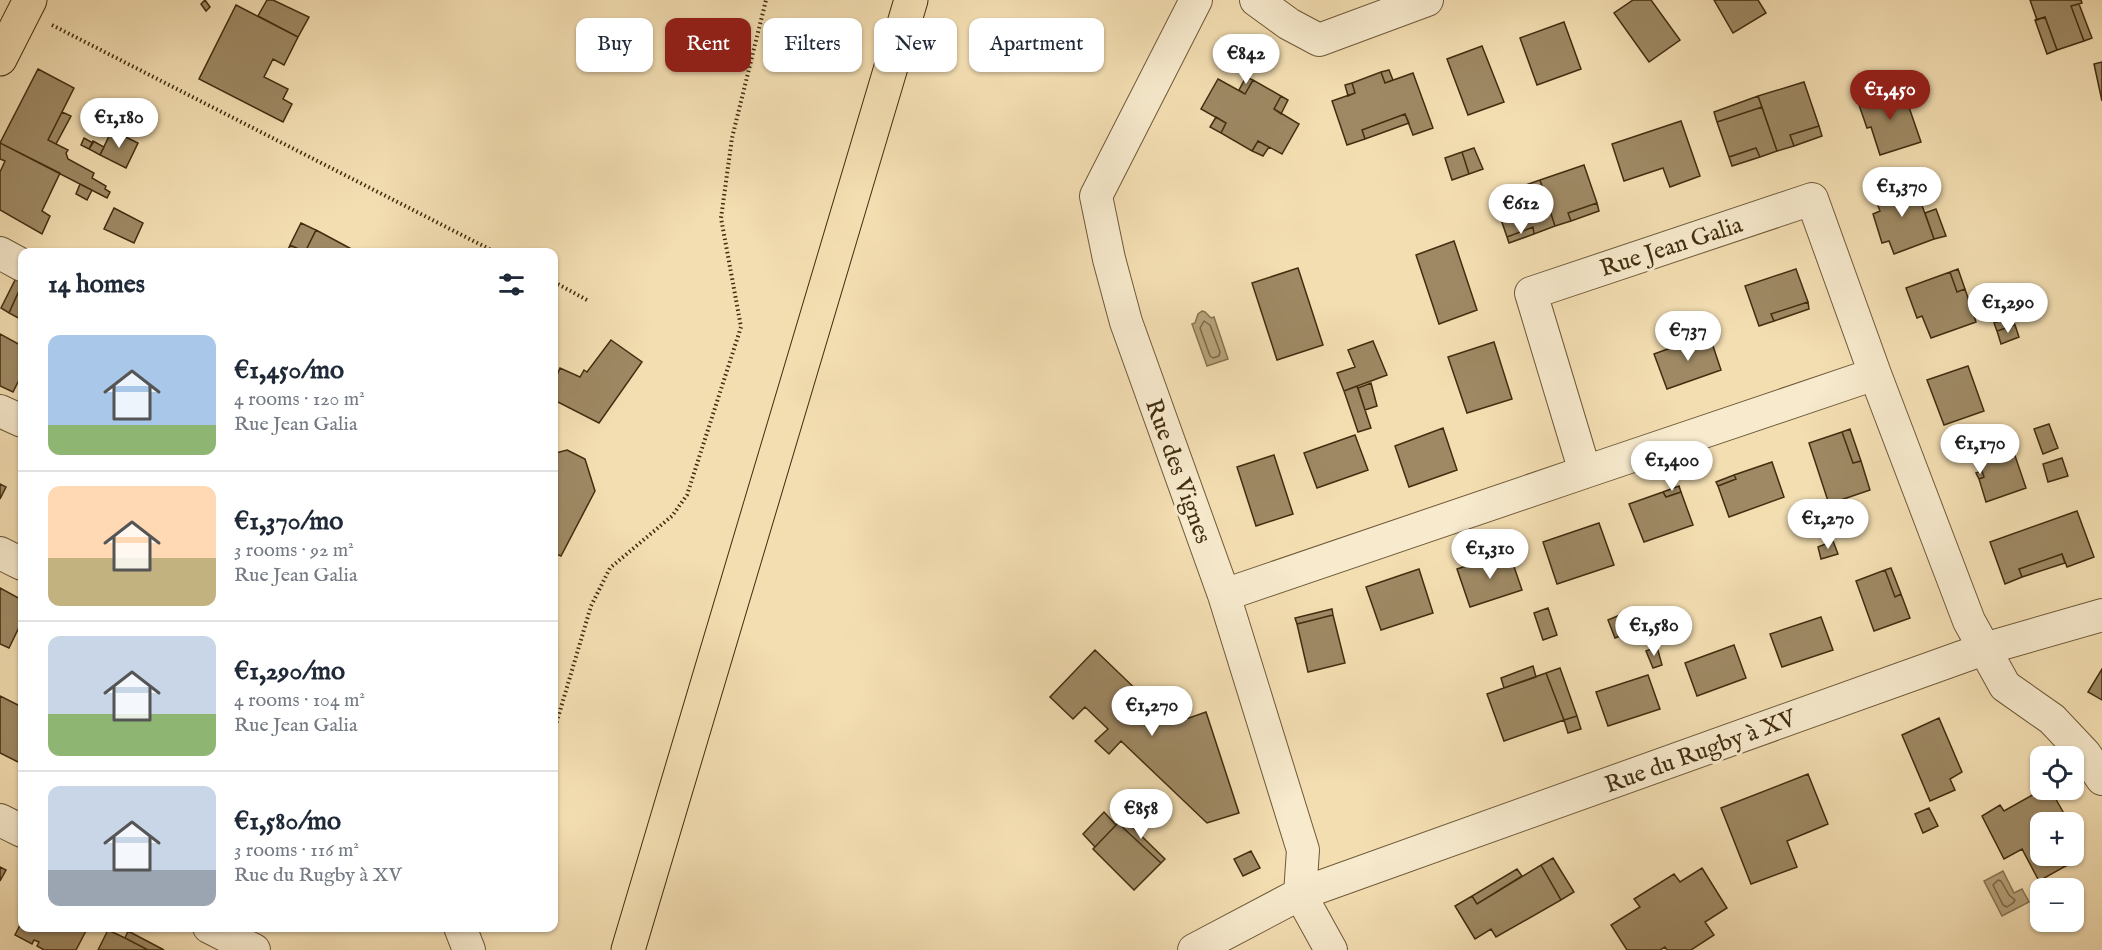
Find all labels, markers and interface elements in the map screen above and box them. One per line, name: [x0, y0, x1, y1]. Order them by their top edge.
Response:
chip: Buy: [576, 18, 653, 72]
chip: Rent: [665, 18, 751, 72]
chip: Filters: [763, 18, 862, 72]
chip: New: [874, 18, 957, 72]
chip: Apartment: [969, 18, 1104, 72]
pin: €842: [1210, 34, 1282, 85]
text: €842: [1227, 41, 1265, 66]
pin: €1,450: [1841, 70, 1939, 121]
text: €1,450: [1864, 77, 1916, 102]
pin: €1,180: [70, 98, 168, 149]
text: €1,180: [94, 105, 144, 130]
pin: €1,370: [1853, 167, 1951, 218]
text: €1,370: [1876, 174, 1928, 199]
pin: €612: [1485, 184, 1557, 235]
text: €612: [1503, 191, 1539, 216]
street label: Rue Jean Galia: [1596, 210, 1747, 285]
text: 14 homes: [48, 268, 145, 301]
icon: filters: [495, 268, 528, 301]
pin: €1,290: [1959, 283, 2057, 334]
text: €1,290: [1982, 290, 2034, 315]
pin: €737: [1652, 311, 1724, 362]
text: €737: [1669, 318, 1707, 343]
text: €1,450/mo: [234, 354, 344, 387]
icon: home: [96, 359, 168, 431]
text: 4 rooms · 120 m²: [234, 387, 365, 412]
street label: Rue des Vignes: [1137, 395, 1218, 548]
text: Rue Jean Galia: [234, 412, 358, 437]
pin: €1,170: [1931, 424, 2029, 475]
text: €1,170: [1954, 431, 2006, 456]
pin: €1,400: [1623, 441, 1721, 492]
text: €1,400: [1645, 448, 1699, 473]
pin: €1,270: [1779, 499, 1877, 550]
text: €1,370/mo: [234, 505, 343, 538]
text: €1,270: [1802, 506, 1854, 531]
icon: home: [96, 510, 168, 582]
pin: €1,310: [1441, 529, 1539, 580]
text: €1,310: [1465, 536, 1515, 561]
text: 3 rooms · 92 m²: [234, 538, 354, 563]
text: Rue Jean Galia: [234, 563, 358, 588]
pin: €1,580: [1605, 606, 1703, 657]
text: €1,580: [1629, 613, 1679, 638]
text: €1,290/mo: [234, 655, 345, 688]
icon: home: [96, 660, 168, 732]
pin: €1,270: [1103, 686, 1201, 737]
text: 4 rooms · 104 m²: [234, 688, 365, 713]
text: €1,270: [1126, 693, 1178, 718]
street label: Rue du Rugby à XV: [1601, 703, 1802, 801]
text: Rue Jean Galia: [234, 713, 358, 738]
map controls: [2030, 746, 2084, 932]
button: locate: [2030, 746, 2084, 800]
pin: €858: [1105, 789, 1177, 840]
text: €858: [1124, 796, 1158, 821]
text: €1,580/mo: [234, 805, 341, 838]
icon: home: [96, 810, 168, 882]
button: +: [2030, 812, 2084, 866]
text: 3 rooms · 116 m²: [234, 838, 359, 863]
text: Rue du Rugby à XV: [234, 863, 402, 888]
button: −: [2030, 878, 2084, 932]

